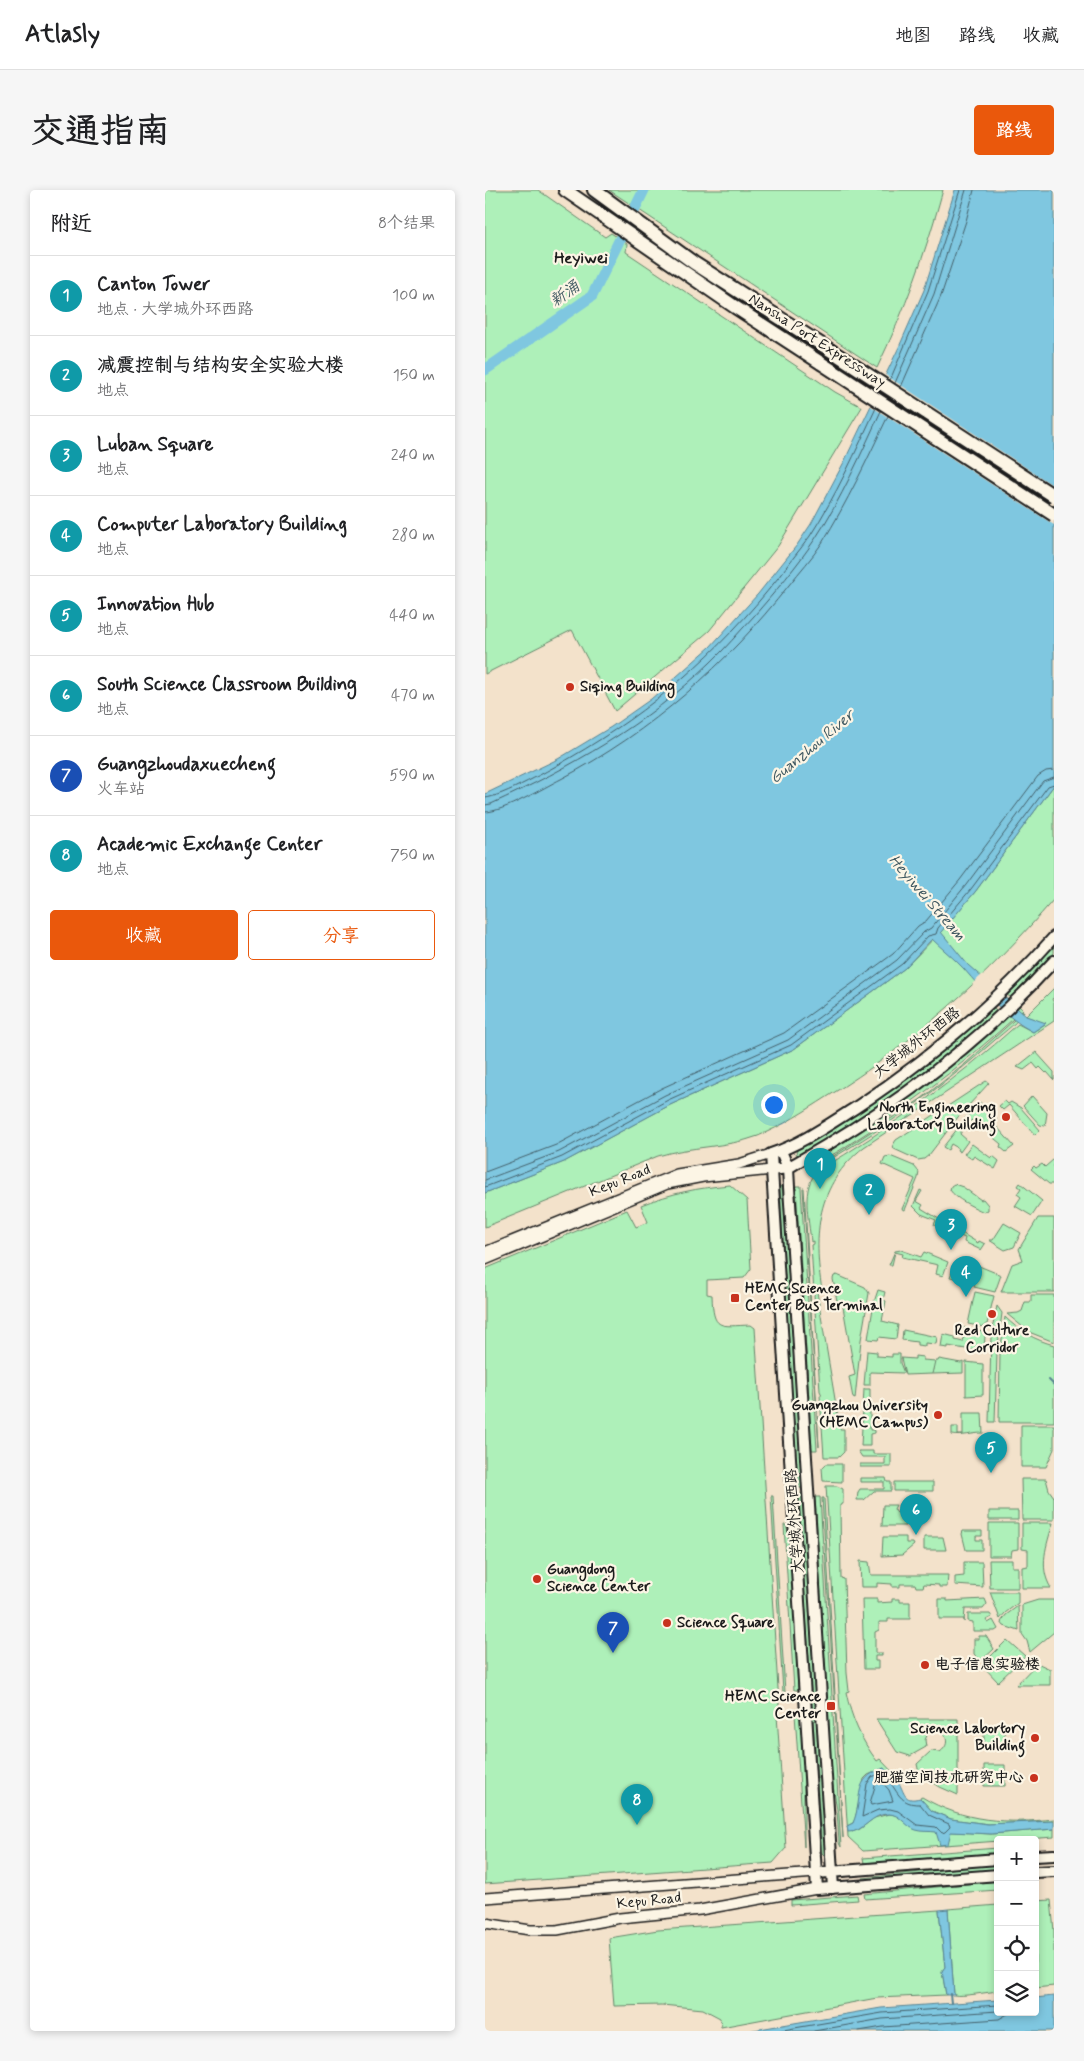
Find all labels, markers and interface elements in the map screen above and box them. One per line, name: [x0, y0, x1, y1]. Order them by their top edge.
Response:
text: Atlasly: [25, 19, 100, 50]
text: 地图: [895, 24, 931, 48]
text: 路线: [959, 24, 995, 48]
text: 收藏: [1023, 24, 1059, 48]
button: 路线: [974, 105, 1054, 155]
text: 交通指南: [30, 109, 170, 155]
text: 附近: [50, 210, 92, 238]
text: 8个结果: [378, 213, 435, 234]
district label: Heyiwei: [554, 248, 608, 269]
text: Canton Tower: [97, 272, 210, 297]
water label: 新涌: [546, 276, 585, 312]
text: 1: [62, 285, 70, 306]
text: 100 m: [392, 285, 435, 306]
street label: Nansha Port Expressway: [745, 289, 889, 393]
text: 地点 · 大学城外环西路: [97, 299, 253, 320]
text: 减震控制与结构安全实验大楼: [97, 353, 344, 378]
text: 2: [62, 365, 70, 386]
text: 150 m: [393, 365, 435, 386]
text: 地点: [97, 380, 129, 401]
text: Luban Square: [97, 432, 213, 457]
text: 3: [62, 445, 70, 466]
text: 240 m: [391, 445, 435, 466]
text: 地点: [97, 459, 129, 480]
text: Computer Laboratory Building: [97, 512, 347, 537]
text: 4: [61, 525, 71, 546]
text: 280 m: [392, 525, 435, 546]
text: 地点: [97, 539, 129, 560]
text: Innovation Hub: [97, 592, 214, 617]
text: 5: [61, 605, 71, 626]
text: 440 m: [389, 605, 435, 626]
text: 地点: [97, 619, 129, 640]
text: South Science Classroom Building: [97, 672, 357, 697]
place label: Siqing Building: [580, 677, 675, 699]
marker: Siqing Building: [564, 681, 576, 693]
text: 6: [62, 685, 70, 706]
text: 470 m: [391, 685, 435, 706]
text: 地点: [97, 699, 129, 720]
water label: Guanzhou River: [765, 704, 861, 788]
text: Guangzhoudaxuecheng: [97, 752, 276, 777]
text: 7: [61, 765, 71, 786]
text: 590 m: [389, 765, 435, 786]
text: 火车站: [97, 779, 145, 800]
text: Academic Exchange Center: [97, 832, 322, 857]
text: 8: [61, 845, 71, 866]
text: 750 m: [390, 845, 435, 866]
water label: Heyiwei Stream: [884, 850, 970, 946]
text: 地点: [97, 859, 129, 880]
button: 收藏: [50, 910, 238, 960]
button: 分享: [248, 910, 435, 960]
street label: 大学城外环西路: [869, 1003, 965, 1083]
your location: [761, 1092, 787, 1118]
place label: North Engineering Laboratory Building: [867, 1098, 996, 1137]
marker: North Engineering Laboratory Building: [1000, 1111, 1012, 1123]
pin: 1: [804, 1148, 836, 1189]
street label: Kepu Road: [586, 1160, 654, 1202]
pin: 2: [853, 1174, 885, 1215]
pin: 3: [935, 1209, 967, 1250]
pin: 4: [950, 1256, 982, 1297]
place label: HEMC Science Center Bus Terminal: [745, 1279, 883, 1316]
marker: HEMC Science Center Bus Terminal: [729, 1292, 741, 1304]
marker: Red Culture Corridor: [986, 1308, 998, 1320]
place label: Red Culture Corridor: [955, 1321, 1030, 1358]
place label: Guangzhou University (HEMC Campus): [792, 1396, 929, 1433]
marker: Guangzhou University (HEMC Campus): [932, 1409, 944, 1421]
pin: 5: [975, 1432, 1007, 1473]
street label: 大学城外环西路: [781, 1468, 809, 1574]
pin: 6: [900, 1494, 932, 1535]
place label: Guangdong Science Center: [547, 1560, 651, 1597]
marker: Guangdong Science Center: [531, 1573, 543, 1585]
pin: 7: [597, 1612, 629, 1653]
place label: Science Square: [677, 1613, 774, 1633]
marker: Science Square: [661, 1617, 673, 1629]
place label: 电子信息实验楼: [935, 1655, 1040, 1675]
marker: 电子信息实验楼: [919, 1659, 931, 1671]
place label: HEMC Science Center: [725, 1687, 822, 1724]
marker: HEMC Science Center: [825, 1700, 837, 1712]
place label: Science Labortory Building: [910, 1719, 1025, 1758]
marker: Science Labortory Building: [1029, 1732, 1041, 1744]
place label: 肥猫空间技术研究中心: [874, 1768, 1024, 1788]
marker: 肥猫空间技术研究中心: [1028, 1772, 1040, 1784]
pin: 8: [621, 1784, 653, 1825]
map controls: [994, 1836, 1039, 2016]
button: +: [994, 1836, 1039, 1881]
button: −: [994, 1881, 1039, 1926]
street label: Kepu Road: [616, 1888, 682, 1914]
button: locate: [994, 1926, 1039, 1971]
button: layers: [994, 1971, 1039, 2016]

